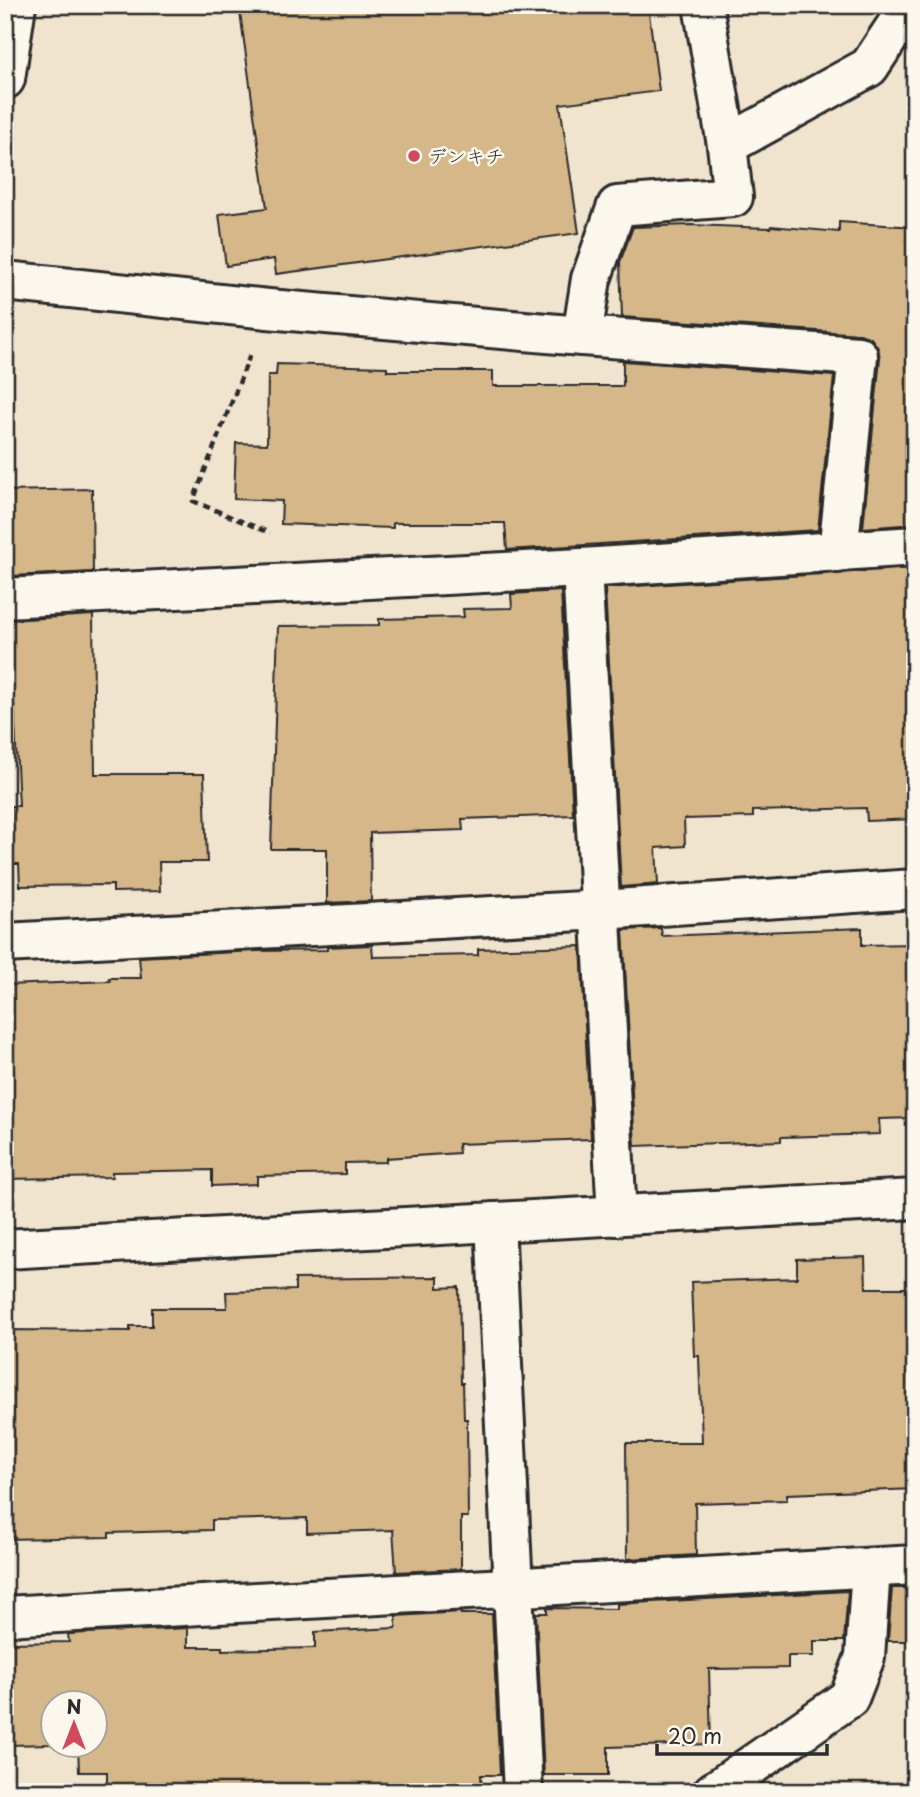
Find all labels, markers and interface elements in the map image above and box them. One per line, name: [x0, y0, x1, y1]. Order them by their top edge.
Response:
place label: デンキチ: [428, 141, 504, 169]
marker: デンキチ: [406, 148, 422, 164]
north arrow: [38, 1688, 108, 1758]
text: N: [66, 1692, 82, 1720]
scale bar: [657, 1713, 827, 1757]
text: 20 m: [668, 1719, 722, 1751]

